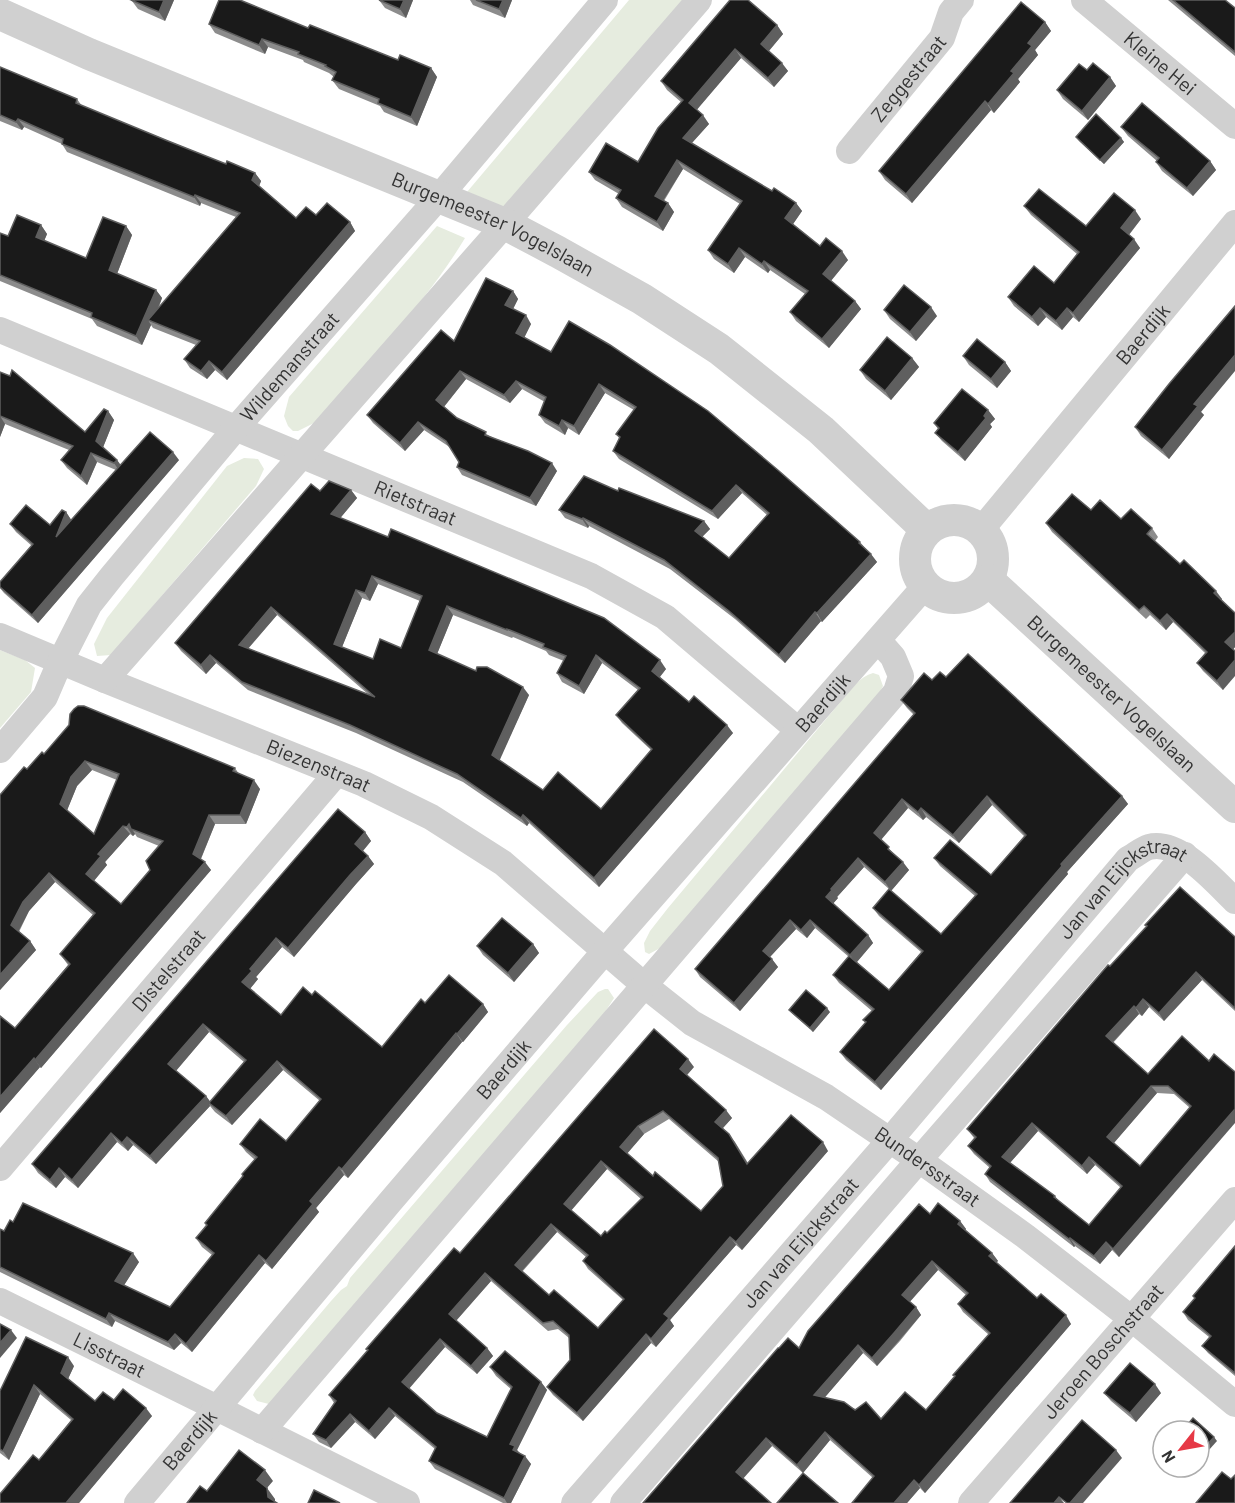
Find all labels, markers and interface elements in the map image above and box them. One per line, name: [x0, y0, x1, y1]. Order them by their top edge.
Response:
street label: Kleine Hei: [1120, 26, 1202, 100]
street label: Zeggestraat: [865, 29, 951, 126]
street label: Burgemeester Vogelslaan: [389, 166, 599, 281]
street label: Baerdijk: [1110, 298, 1174, 369]
street label: Wildemanstraat: [234, 306, 344, 426]
street label: Rietstraat: [371, 474, 461, 530]
street label: Burgemeester Vogelslaan: [1023, 609, 1202, 776]
street label: Baerdijk: [789, 667, 855, 737]
street label: Biezenstraat: [263, 733, 375, 797]
street label: Jan van Eijckstraat: [1053, 833, 1193, 943]
street label: Distelstraat: [126, 923, 210, 1016]
street label: Baerdijk: [471, 1034, 535, 1104]
street label: Bundersstraat: [871, 1121, 986, 1211]
street label: Jan van Eijckstraat: [737, 1172, 863, 1312]
street label: Jeroen Boschstraat: [1037, 1278, 1168, 1423]
street label: Lisstraat: [70, 1326, 150, 1382]
street label: Baerdijk: [157, 1405, 221, 1475]
north arrow: [1151, 1419, 1211, 1479]
text: N: [1157, 1448, 1179, 1466]

